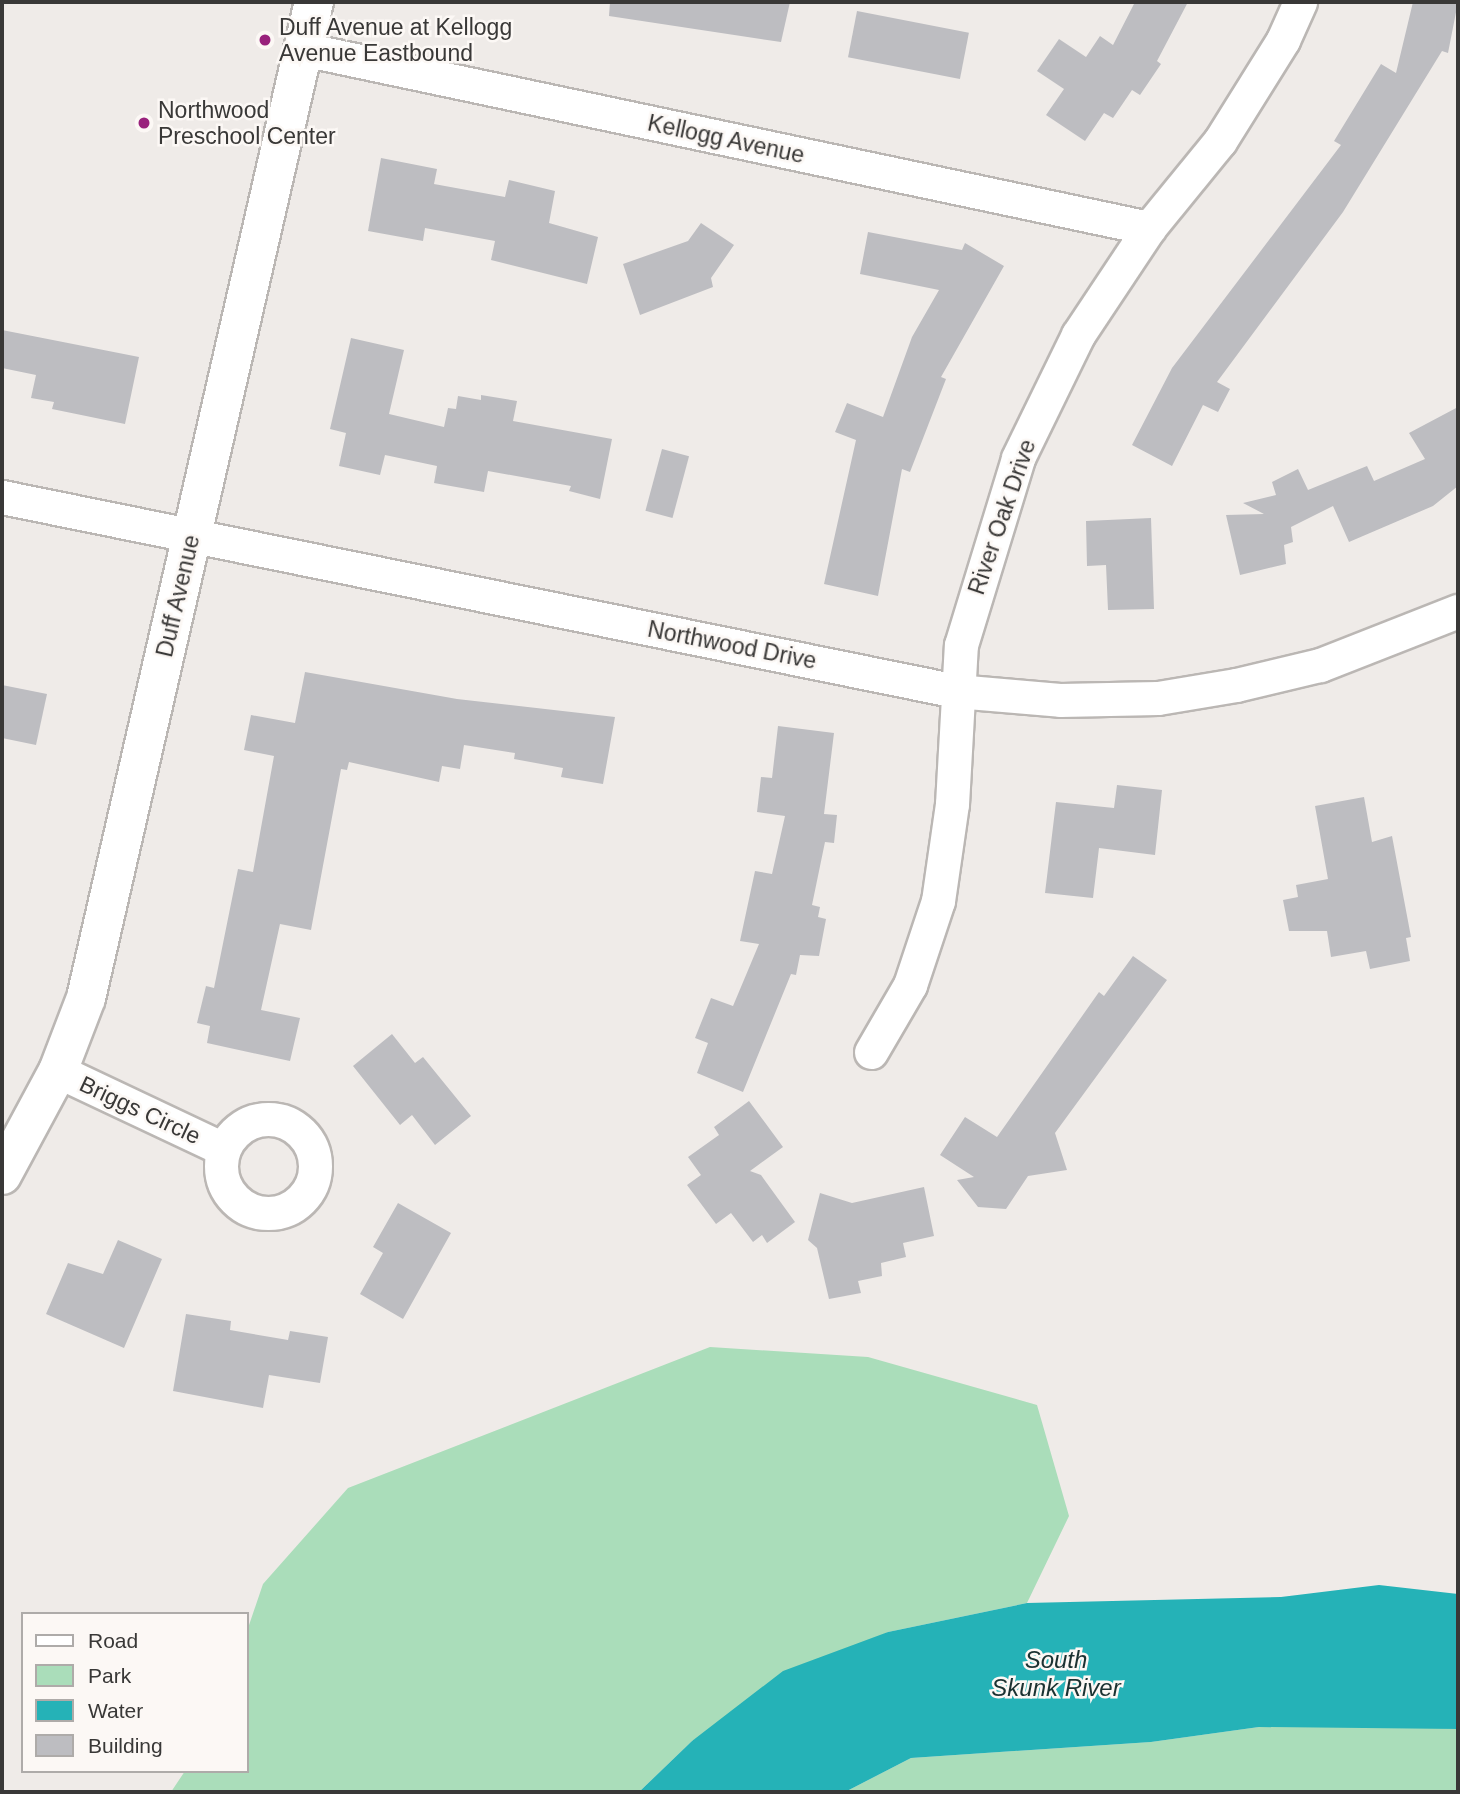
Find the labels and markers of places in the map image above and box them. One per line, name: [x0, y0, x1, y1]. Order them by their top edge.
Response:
place label: Duff Avenue at Kellogg Avenue Eastbound: [279, 13, 513, 67]
marker: Duff Avenue at Kellogg Avenue Eastbound: [257, 32, 273, 48]
place label: Northwood Preschool Center: [158, 96, 336, 150]
marker: Northwood Preschool Center: [136, 115, 152, 131]

